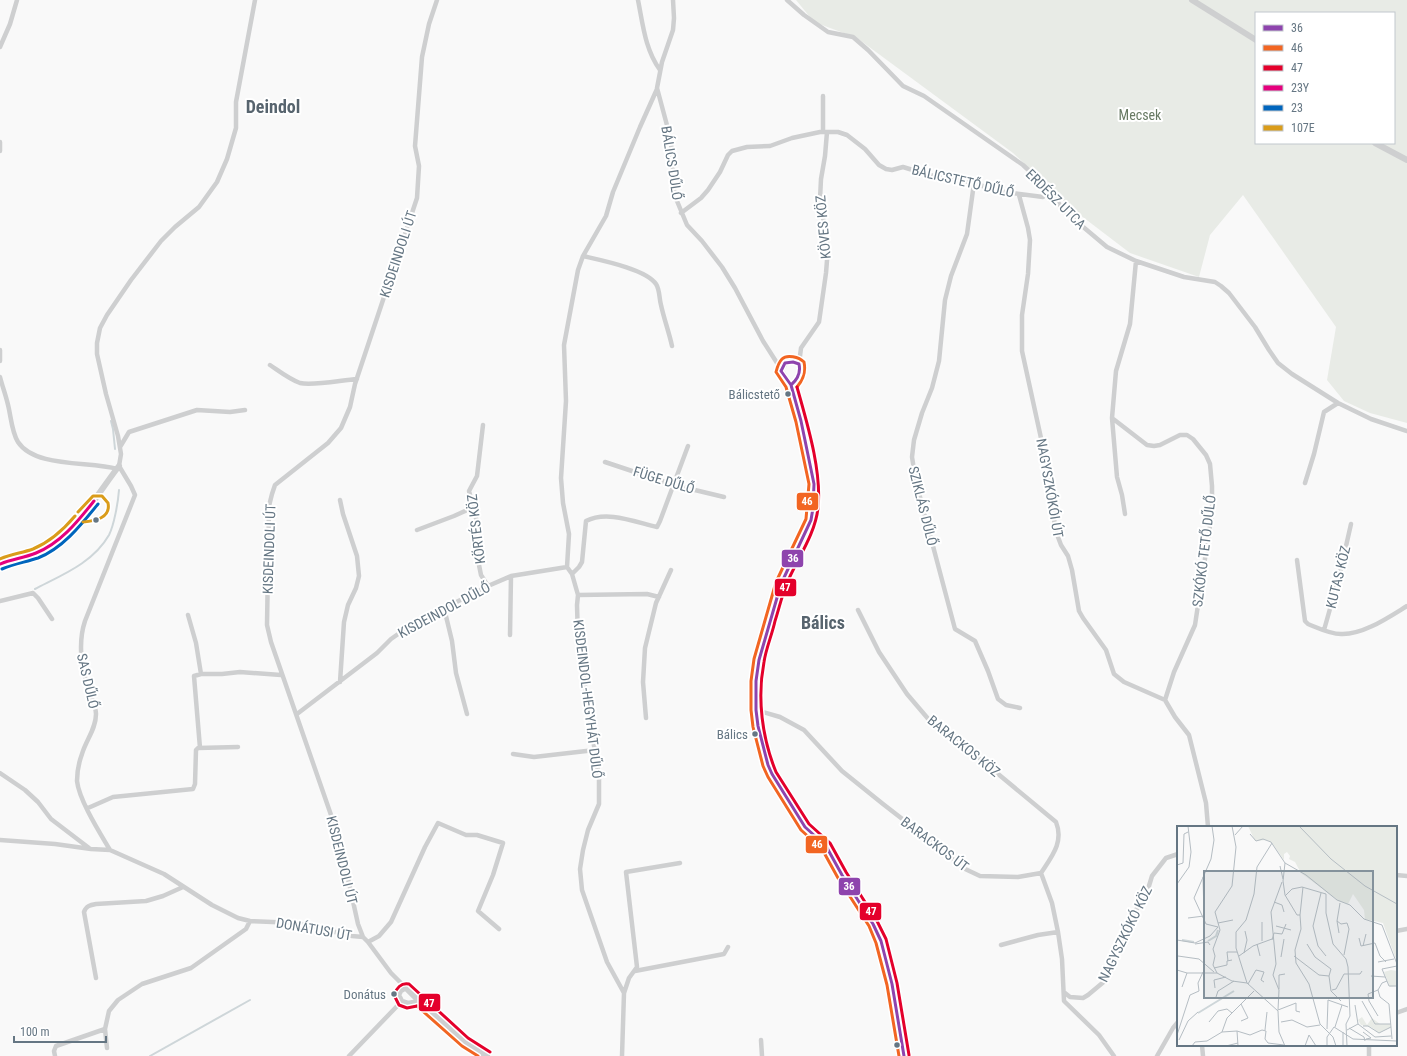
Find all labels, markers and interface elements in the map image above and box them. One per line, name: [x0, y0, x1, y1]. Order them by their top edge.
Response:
legend: [1255, 12, 1395, 144]
text: 36: [1291, 21, 1303, 35]
text: 46: [1291, 41, 1303, 55]
text: 47: [1291, 61, 1303, 75]
text: 23Y: [1291, 81, 1310, 95]
district label: Deindol: [246, 96, 300, 117]
text: 23: [1291, 101, 1303, 115]
park label: Mecsek: [1119, 107, 1162, 123]
text: 107E: [1291, 121, 1315, 135]
street label: BÁLICS DŰLŐ: [658, 125, 687, 201]
street label: BÁLICSTETŐ DŰLŐ: [910, 160, 1016, 201]
street label: ERDÉSZ UTCA: [1023, 165, 1090, 232]
street label: KÖVES KÖZ: [812, 194, 834, 260]
street label: KISDEINDOLI ÚT: [375, 208, 420, 299]
place label: Bálicstető: [729, 387, 780, 402]
marker: Bálicstető: [783, 389, 793, 399]
street label: NAGYSZKÓKÓI ÚT: [1033, 437, 1068, 539]
street label: FÜGE DŰLŐ: [631, 462, 697, 497]
street label: SZIKLÁS DŰLŐ: [905, 464, 942, 547]
line badge: 46: [796, 492, 819, 511]
street label: KÖRTÉS KÖZ: [463, 493, 488, 565]
street label: SZKÓKÓ TETŐ DŰLŐ: [1188, 494, 1219, 608]
text: 46: [801, 495, 813, 508]
street label: KISDEINDOLI ÚT: [258, 503, 279, 594]
unlabelled marker: [91, 515, 101, 525]
street label: KUTAS KÖZ: [1323, 544, 1353, 610]
line badge: 36: [781, 549, 804, 568]
text: 36: [787, 552, 799, 565]
street label: KISDEINDOL DŰLŐ: [395, 578, 493, 641]
line badge: 47: [774, 578, 797, 597]
text: 47: [779, 581, 791, 594]
district label: Bálics: [801, 612, 845, 633]
street label: KISDEINDOL-HEGYHÁT DŰLŐ: [570, 618, 607, 779]
street label: SAS DŰLŐ: [74, 652, 103, 710]
street label: BARACKOS KÖZ: [925, 712, 1003, 780]
place label: Bálics: [717, 727, 748, 742]
marker: Bálics: [750, 729, 760, 739]
street label: BARACKOS ÚT: [898, 813, 973, 875]
street label: KISDEINDOLI ÚT: [323, 814, 362, 906]
inset map: [1177, 826, 1397, 1046]
line badge: 46: [805, 835, 828, 854]
text: 46: [811, 838, 823, 851]
line badge: 36: [838, 877, 861, 896]
text: 36: [843, 880, 855, 893]
street label: NAGYSZKÓKÓ KÖZ: [1094, 883, 1155, 985]
line badge: 47: [859, 902, 882, 921]
text: 47: [865, 905, 877, 918]
street label: DONÁTUSI ÚT: [275, 913, 353, 944]
place label: Donátus: [343, 987, 386, 1002]
marker: Donátus: [389, 989, 399, 999]
line badge: 47: [418, 993, 441, 1012]
text: 47: [423, 997, 435, 1010]
scale bar: [14, 1018, 106, 1044]
text: 100 m: [20, 1025, 50, 1039]
unlabelled marker: [892, 1040, 902, 1050]

